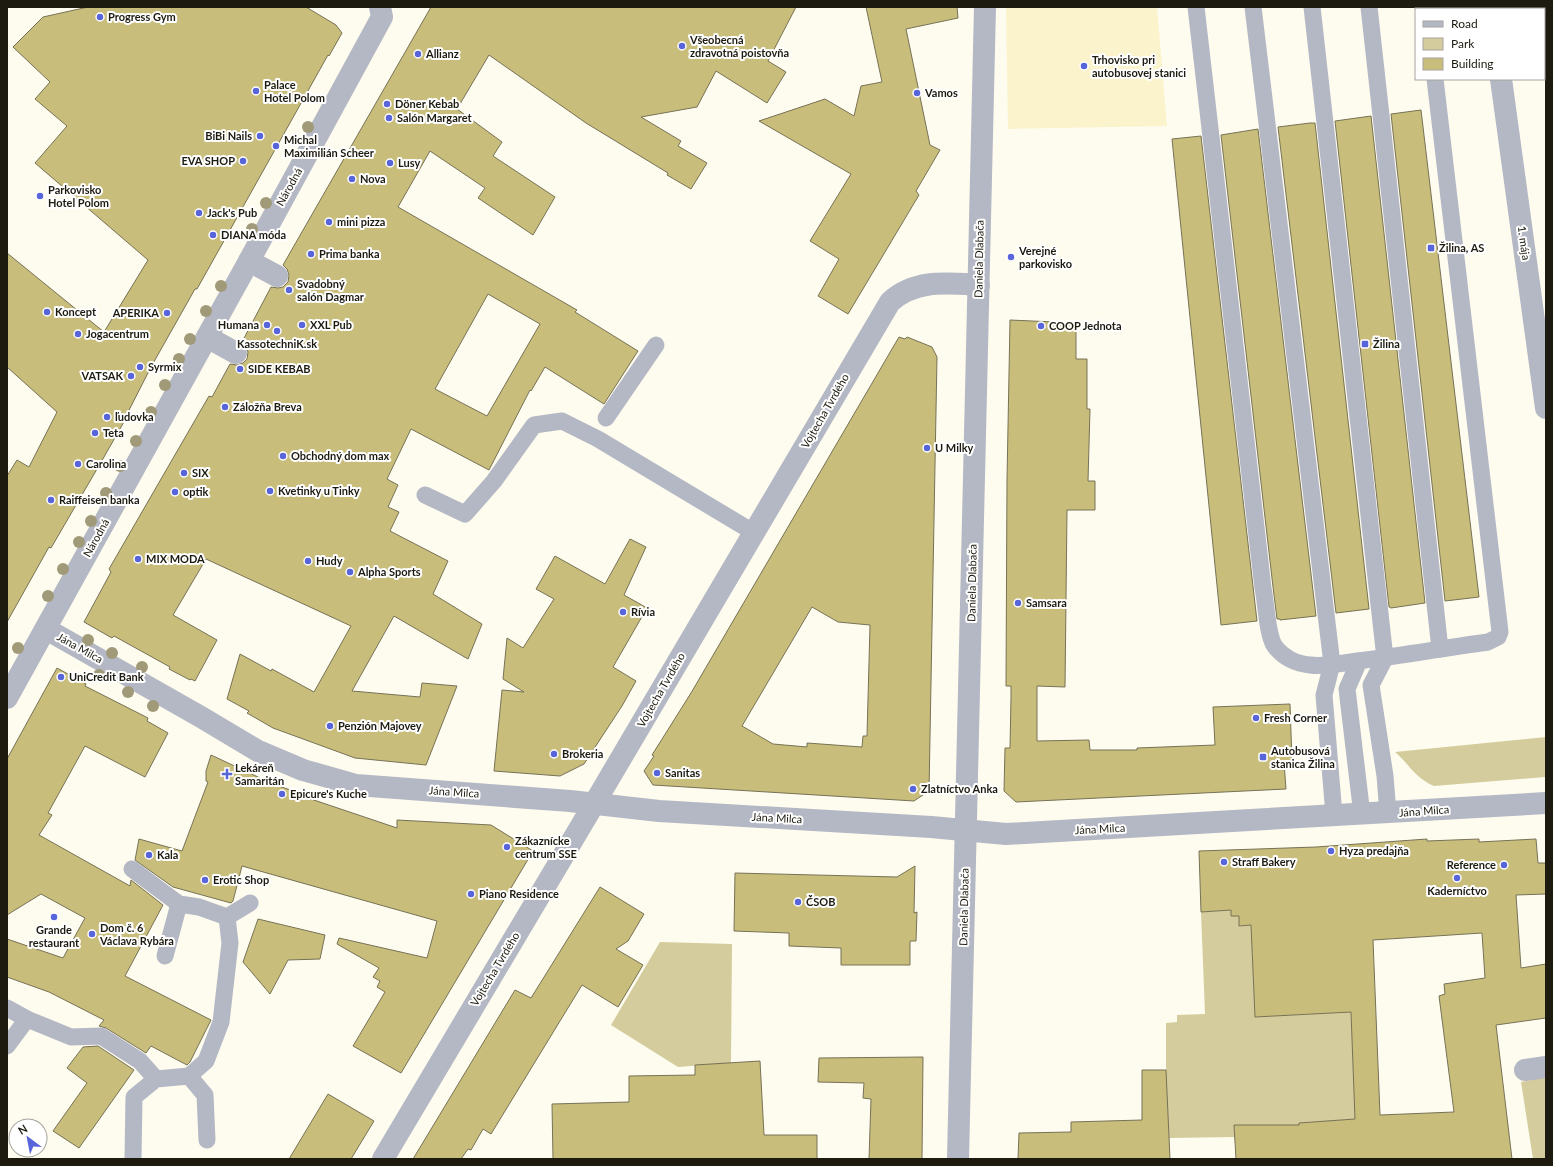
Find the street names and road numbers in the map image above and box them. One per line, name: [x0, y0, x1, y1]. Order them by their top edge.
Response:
street label: Národná: [273, 165, 304, 208]
street label: Daniela Dlabača: [971, 220, 986, 298]
street label: 1. mája: [1516, 225, 1533, 261]
street label: Vojtecha Tvrdého: [798, 371, 851, 450]
street label: Národná: [80, 516, 111, 559]
street label: Daniela Dlabača: [964, 544, 979, 622]
street label: Jána Milca: [55, 630, 105, 665]
street label: Vojtecha Tvrdého: [634, 650, 687, 729]
street label: Jána Milca: [428, 783, 480, 800]
street label: Jána Milca: [1398, 802, 1450, 819]
street label: Jána Milca: [752, 810, 803, 825]
street label: Jána Milca: [1074, 821, 1125, 836]
street label: Daniela Dlabača: [956, 868, 971, 946]
street label: Vojtecha Tvrdého: [467, 929, 522, 1008]

